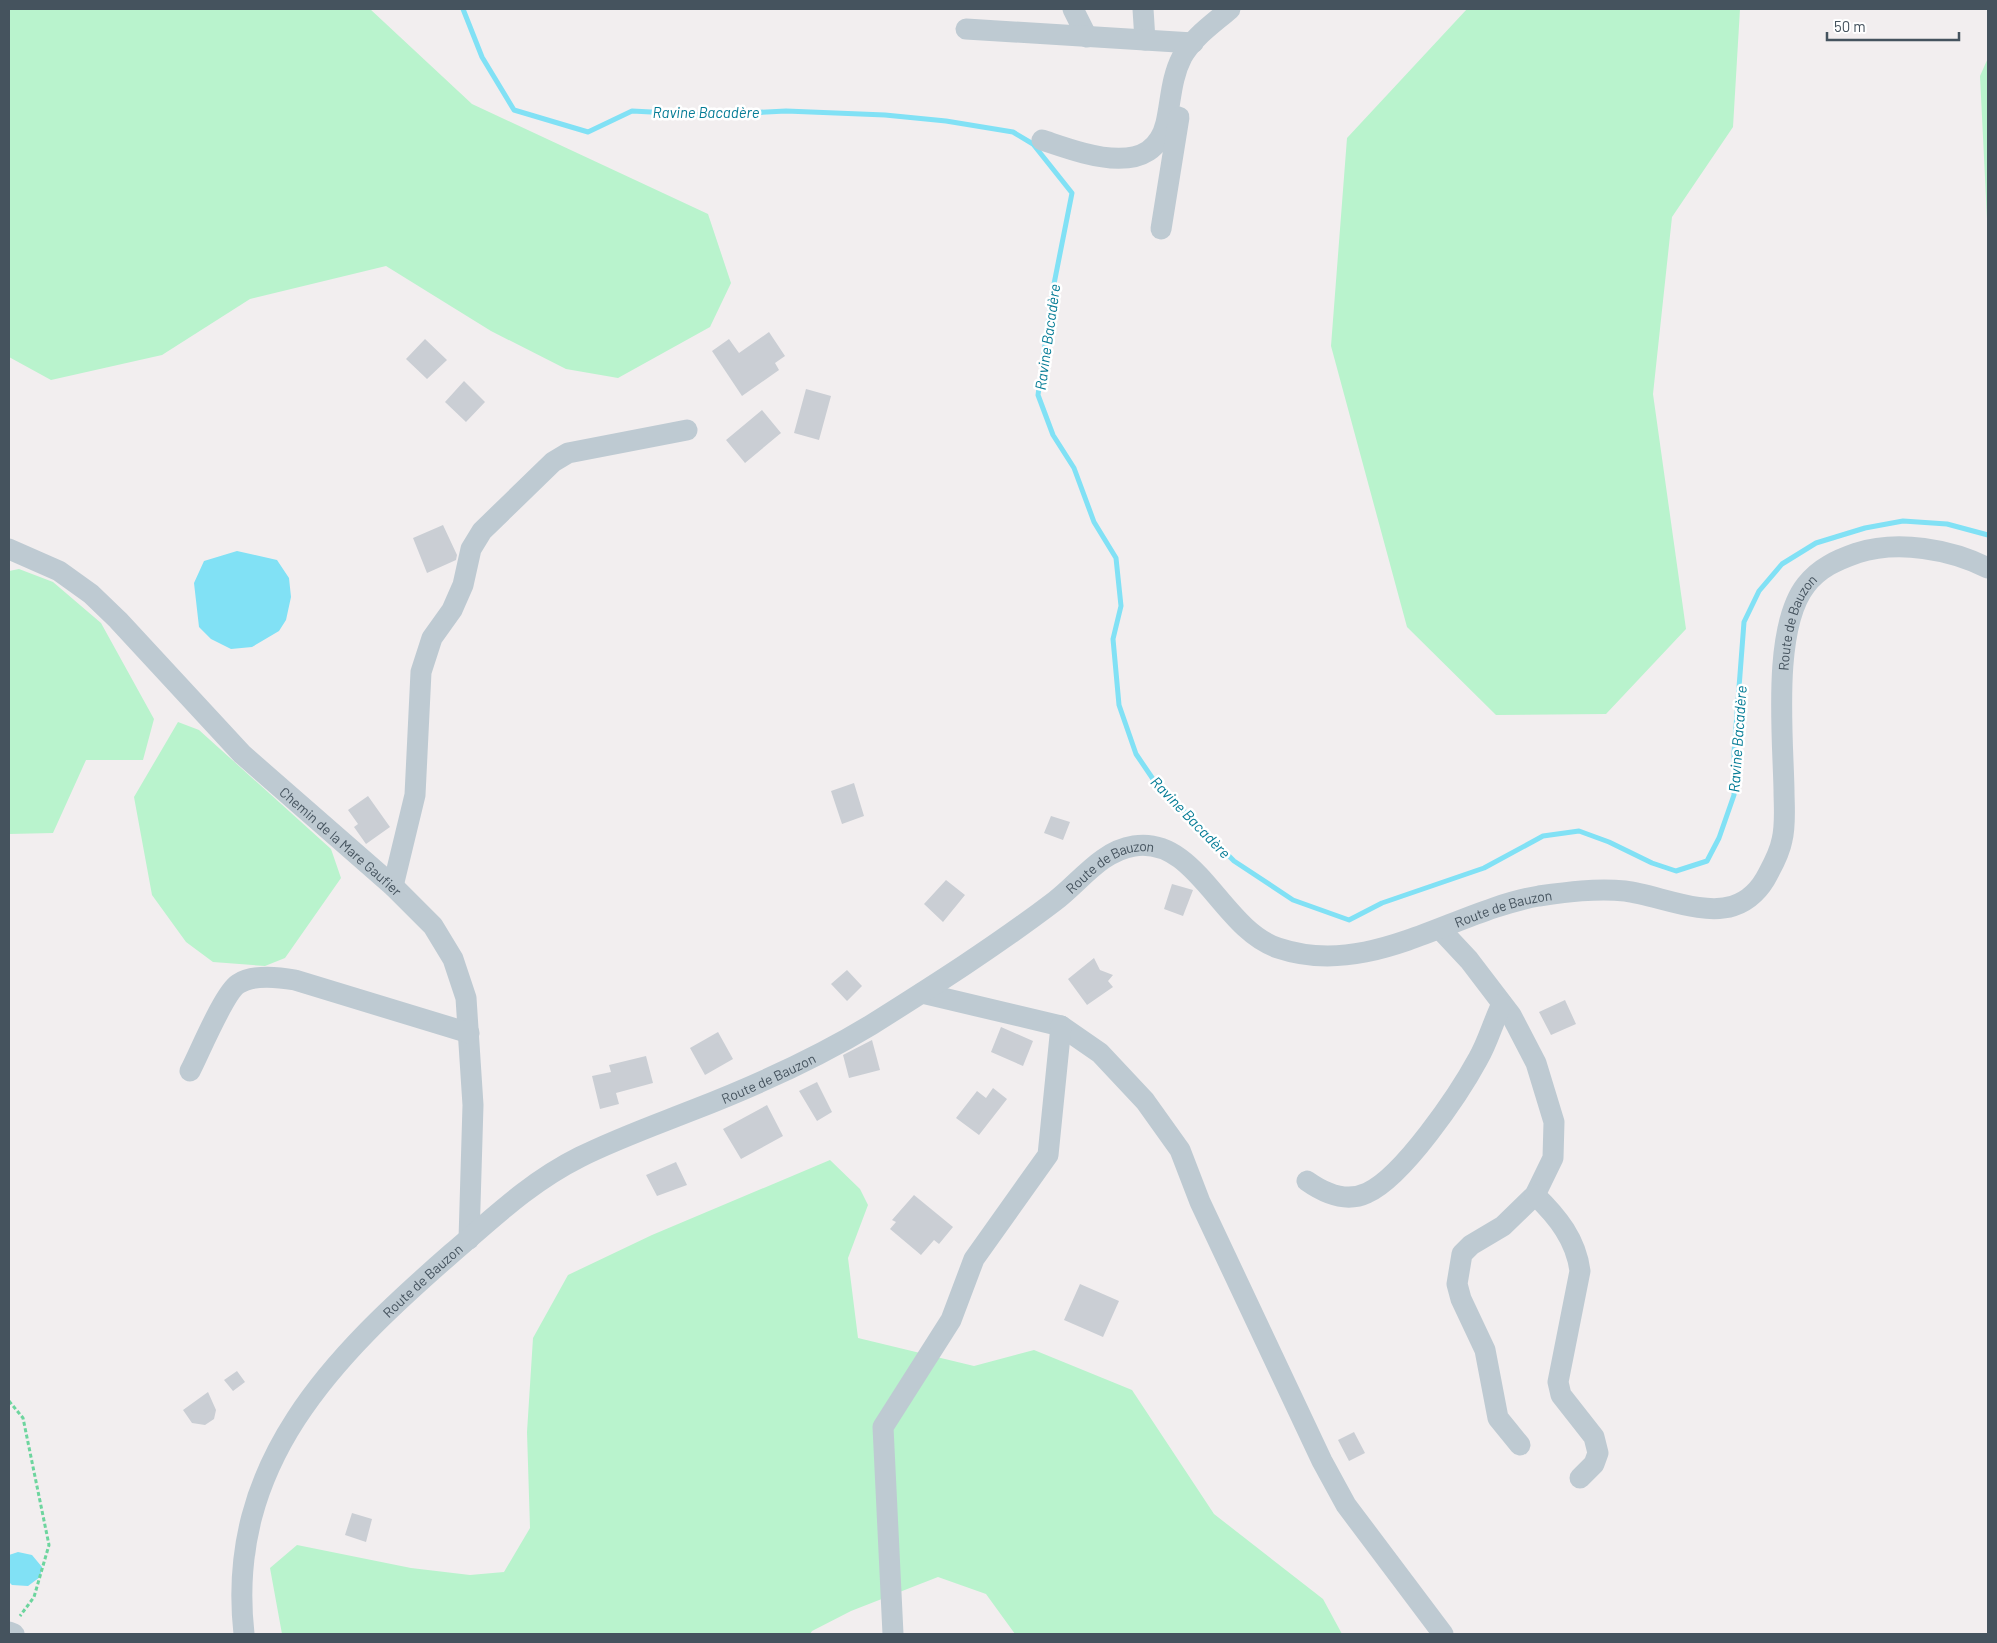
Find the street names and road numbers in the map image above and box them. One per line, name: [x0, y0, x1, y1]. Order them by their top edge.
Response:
street label: Route de Bauzon: [1774, 570, 1820, 671]
street label: Chemin de la Mare Gaufier: [277, 783, 406, 899]
street label: Route de Bauzon: [1062, 837, 1156, 897]
street label: Route de Bauzon: [1452, 886, 1553, 930]
street label: Route de Bauzon: [719, 1049, 818, 1106]
street label: Route de Bauzon: [379, 1240, 465, 1321]

